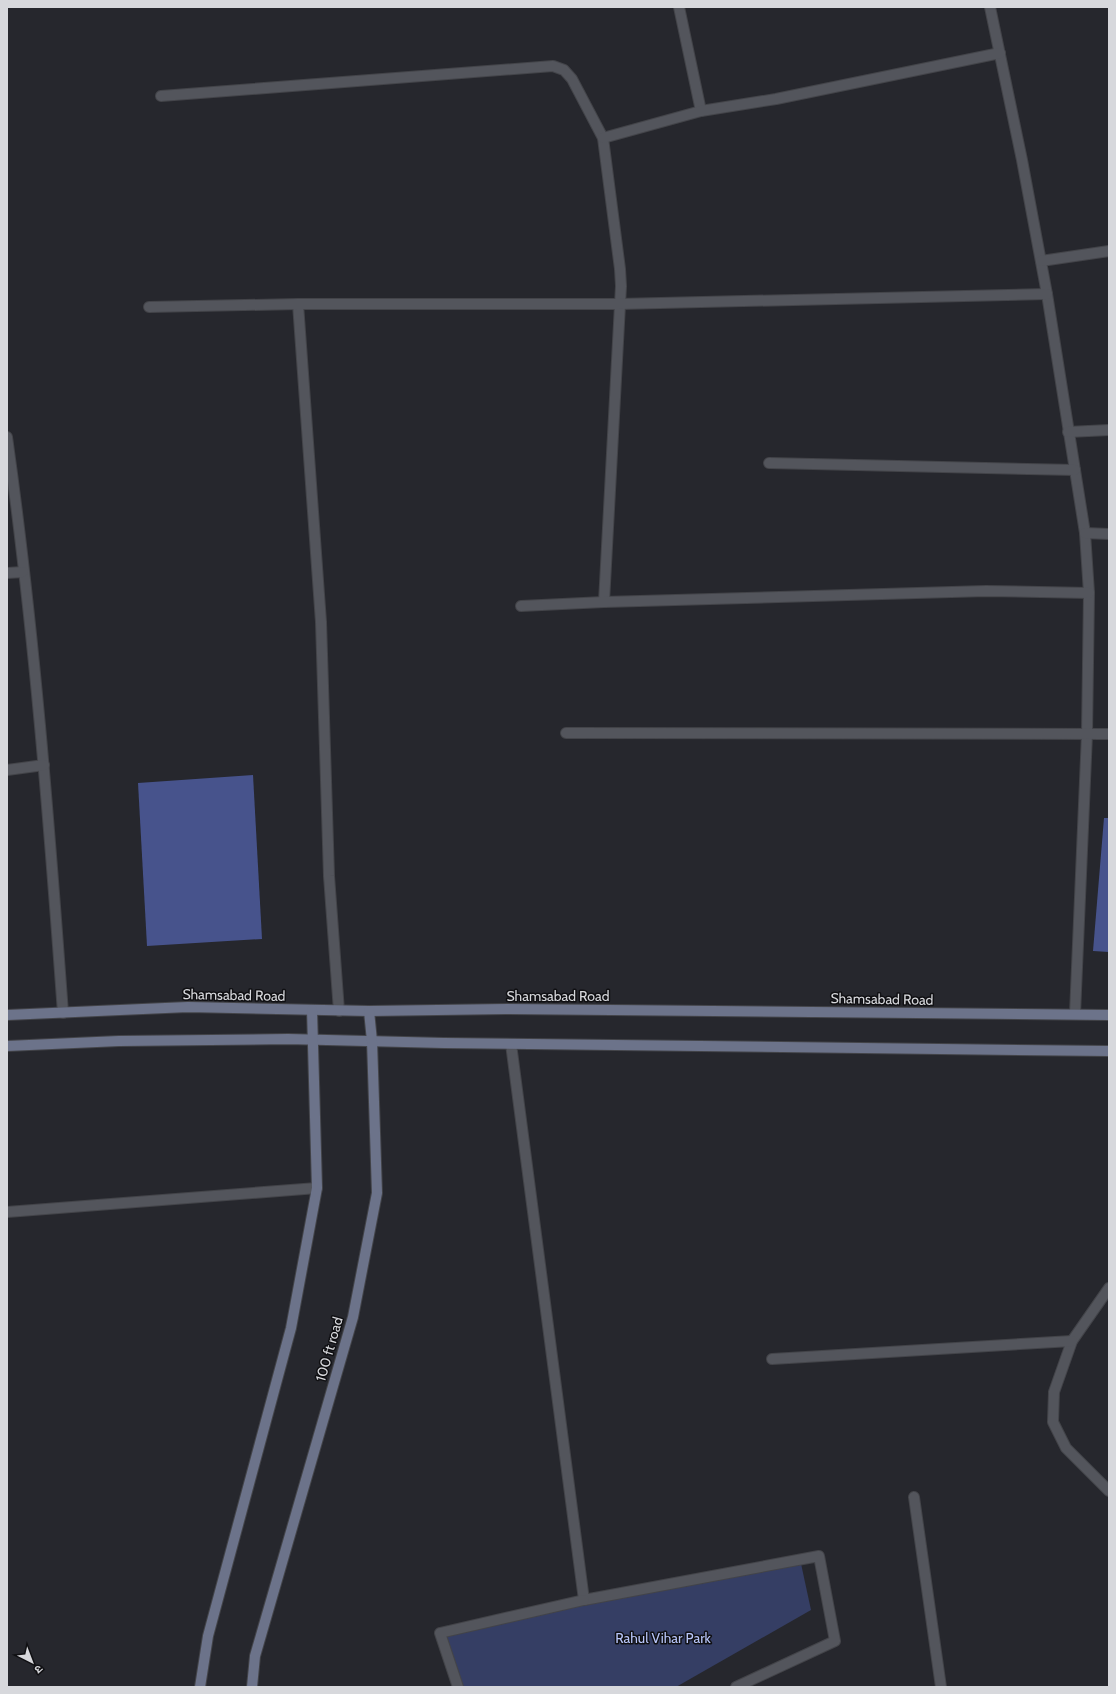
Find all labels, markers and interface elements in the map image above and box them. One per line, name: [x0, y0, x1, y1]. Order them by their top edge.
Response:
street label: Shamsabad Road: [182, 985, 286, 1005]
street label: Shamsabad Road: [507, 987, 609, 1005]
street label: Shamsabad Road: [830, 989, 934, 1009]
street label: 100 ft road: [311, 1315, 347, 1383]
park label: Rahul Vihar Park: [615, 1629, 712, 1647]
north arrow: [12, 1642, 52, 1682]
text: उ: [31, 1662, 46, 1677]

